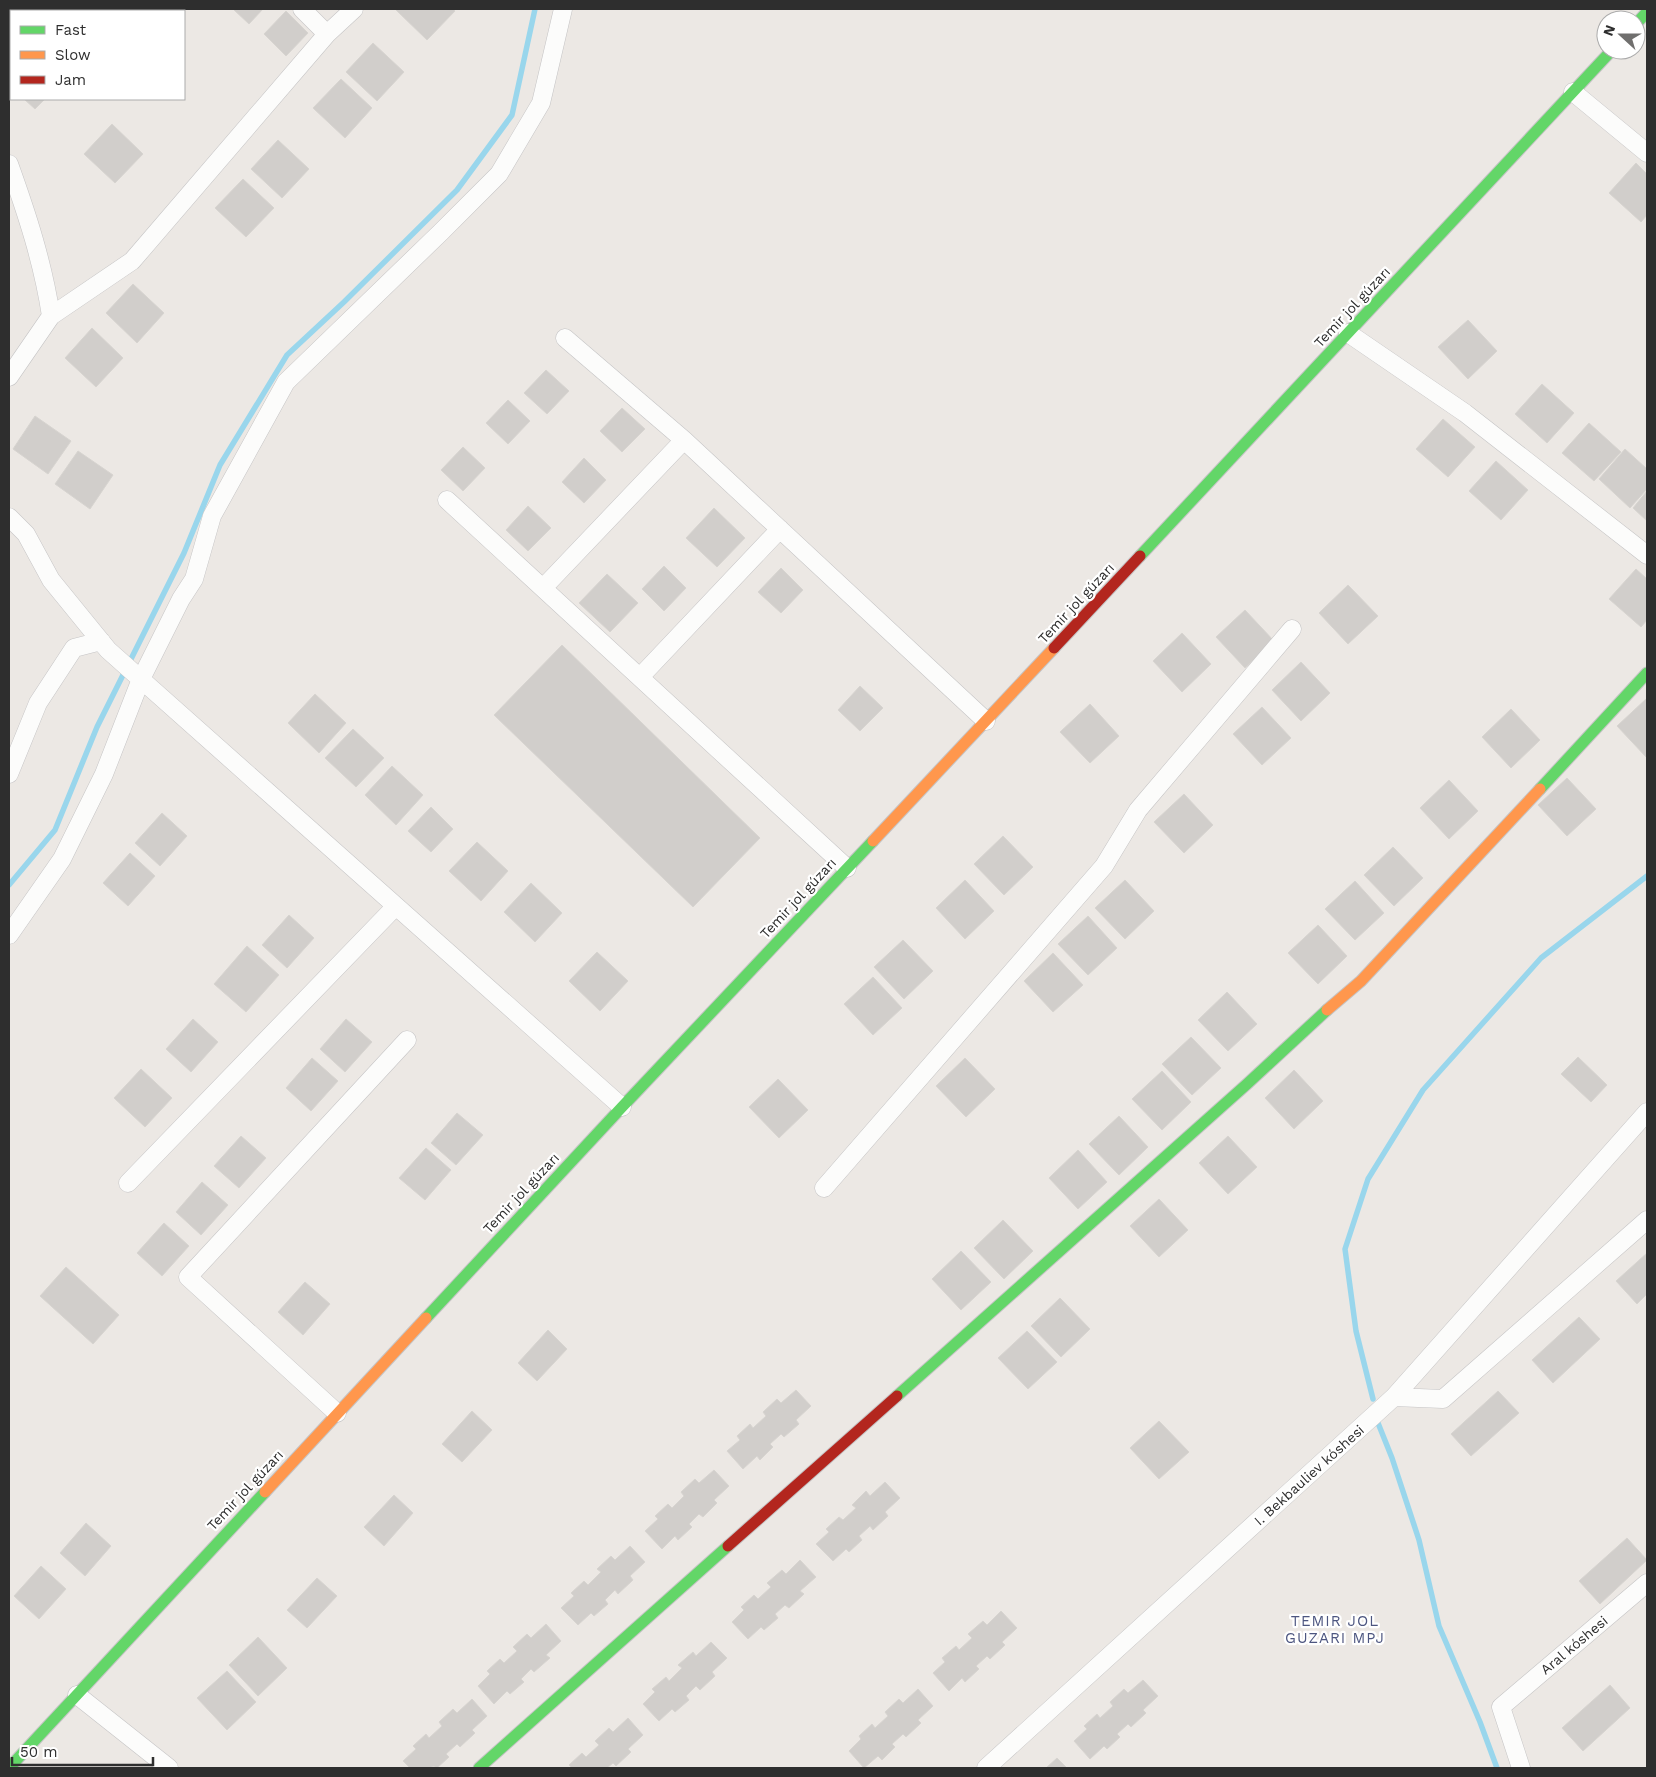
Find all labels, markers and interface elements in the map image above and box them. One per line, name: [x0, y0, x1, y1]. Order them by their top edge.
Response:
legend: [10, 10, 185, 100]
north arrow: [1596, 10, 1646, 60]
text: Fast: [55, 21, 87, 39]
text: N: [1600, 23, 1618, 38]
text: Slow: [55, 46, 91, 64]
text: Jam: [55, 71, 86, 89]
street label: Temir jol gúzarı: [1311, 264, 1393, 350]
street label: Temir jol gúzarı: [1035, 560, 1117, 646]
street label: Temir jol gúzarı: [757, 855, 839, 941]
street label: Temir jol gúzarı: [480, 1150, 562, 1236]
street label: I. Bekbauliev kóshesi: [1251, 1422, 1367, 1528]
street label: Temir jol gúzarı: [204, 1447, 286, 1533]
district label: TEMIR JOL GUZARI MPJ: [1285, 1612, 1385, 1647]
street label: Aral kóshesi: [1537, 1612, 1611, 1678]
scale bar: [12, 1734, 154, 1766]
text: 50 m: [20, 1743, 57, 1761]

